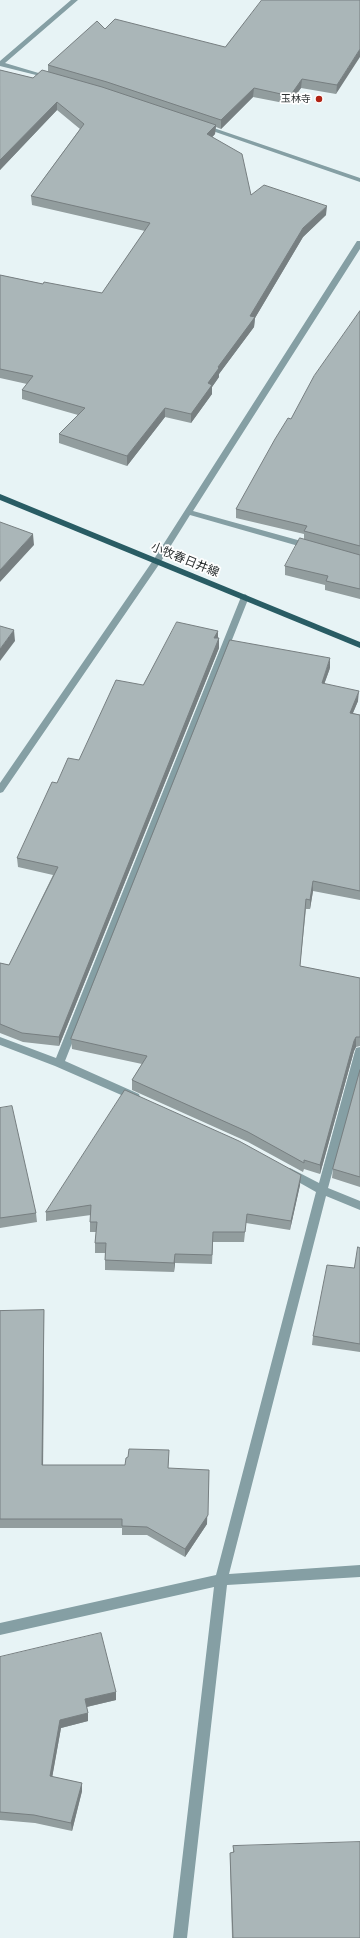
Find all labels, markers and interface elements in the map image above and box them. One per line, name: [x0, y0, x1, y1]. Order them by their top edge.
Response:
place label: 玉林寺: [281, 93, 311, 105]
marker: 玉林寺: [314, 94, 324, 104]
street label: 小牧春日井線: [149, 540, 221, 580]

